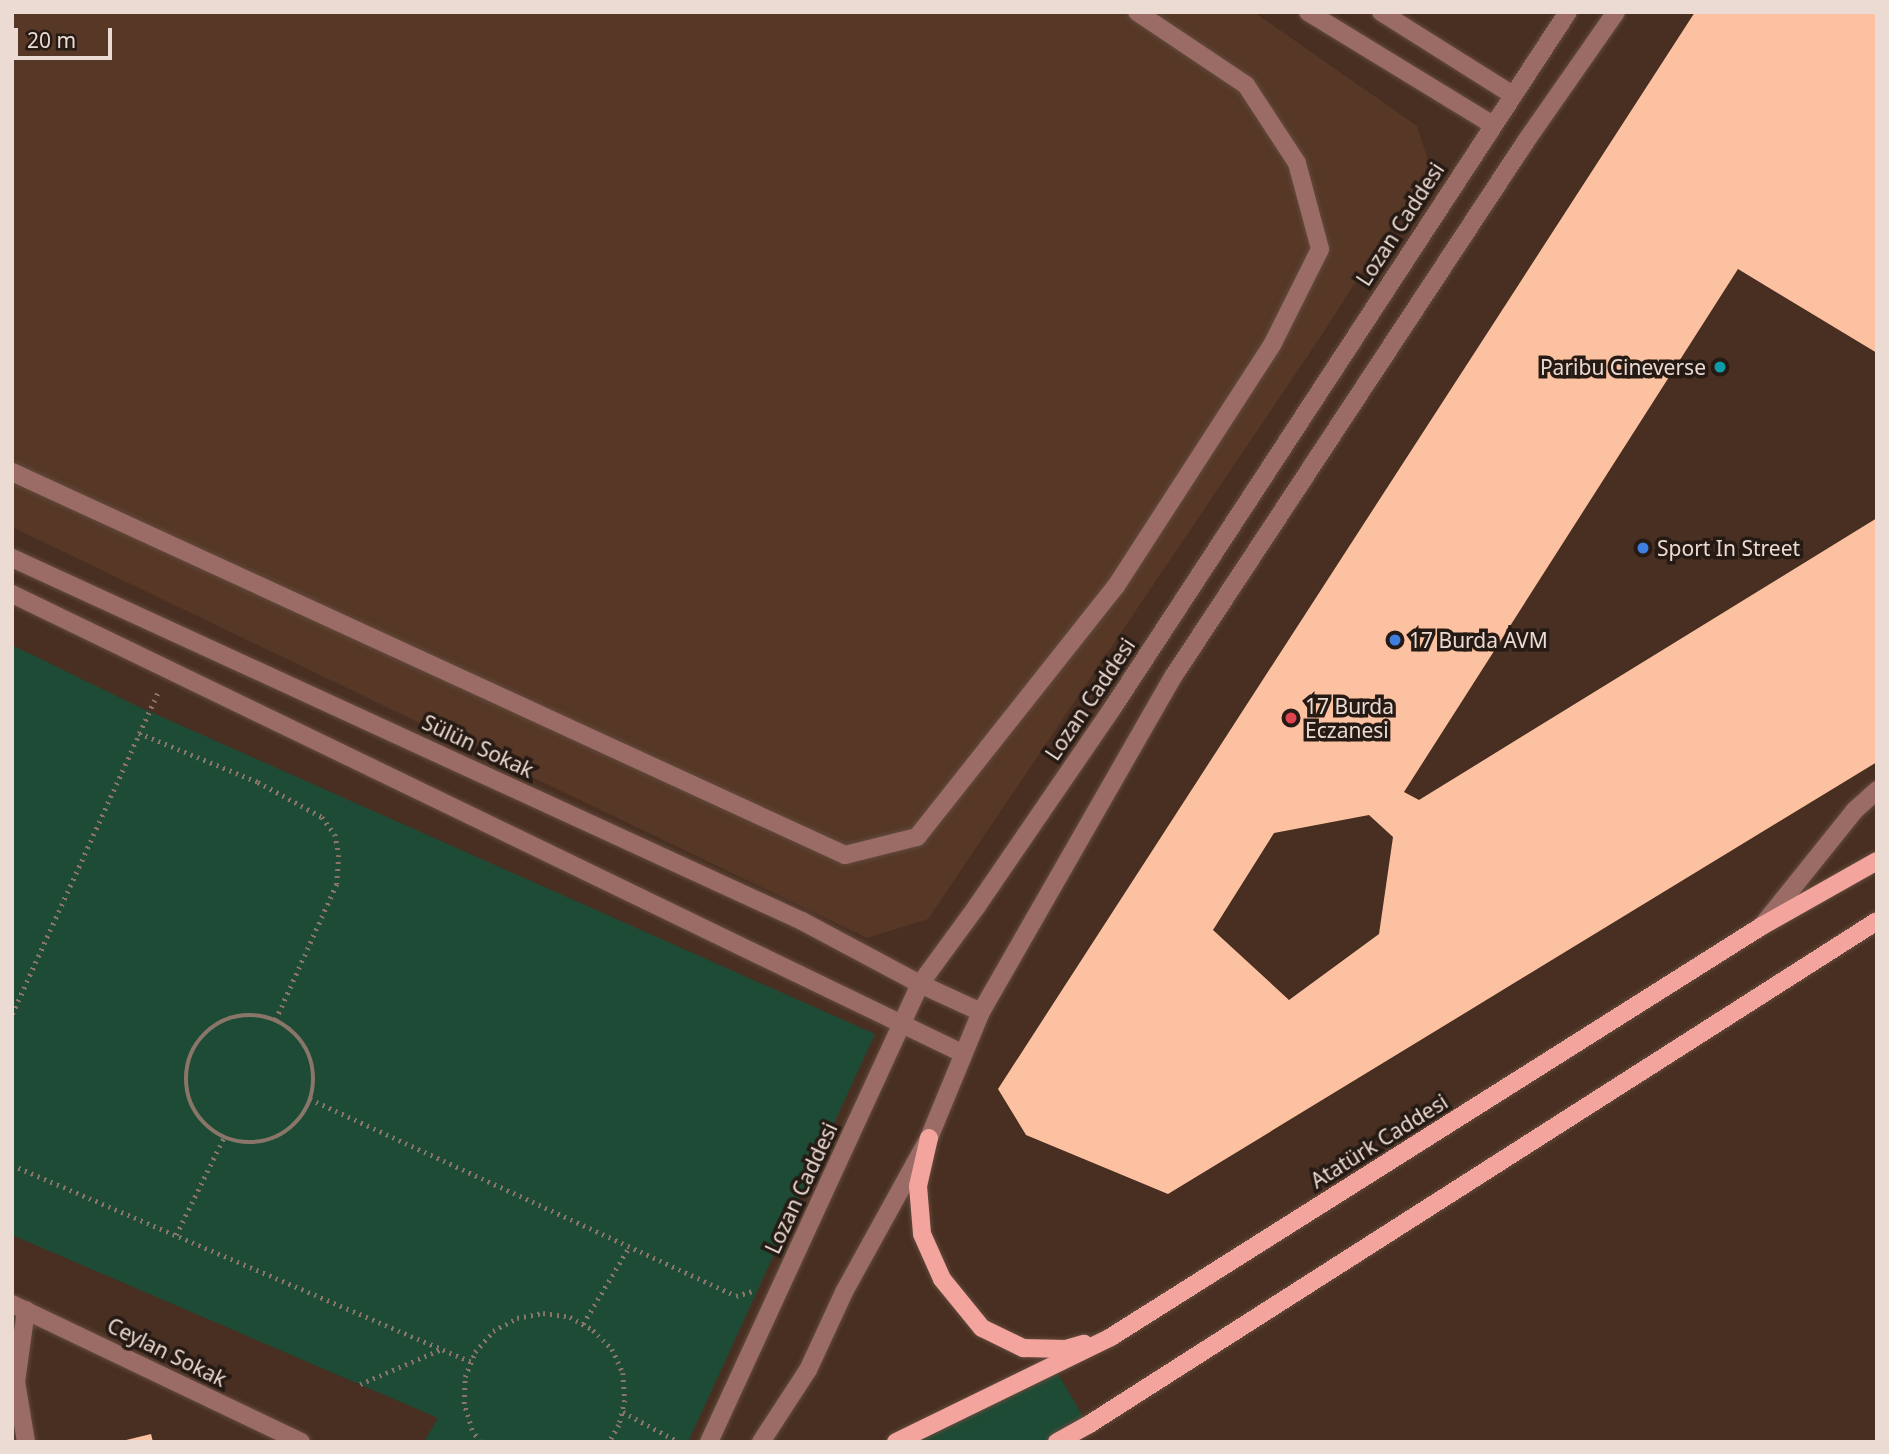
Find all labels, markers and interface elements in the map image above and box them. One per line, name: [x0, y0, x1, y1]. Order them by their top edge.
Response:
scale bar: [18, 14, 116, 58]
text: 20 m: [27, 26, 76, 54]
street label: Lozan Caddesi: [1351, 158, 1449, 290]
place label: Paribu Cineverse: [1540, 354, 1706, 380]
marker: Paribu Cineverse: [1712, 359, 1728, 375]
place label: Sport In Street: [1657, 535, 1800, 561]
marker: Sport In Street: [1635, 540, 1651, 556]
place label: 17 Burda AVM: [1409, 627, 1548, 653]
marker: 17 Burda AVM: [1387, 632, 1403, 648]
street label: Lozan Caddesi: [1040, 633, 1140, 765]
place label: 17 Burda Eczanesi: [1305, 693, 1394, 743]
street label: Sülün Sokak: [418, 709, 538, 783]
marker: 17 Burda Eczanesi: [1283, 710, 1299, 726]
street label: Atatürk Caddesi: [1306, 1089, 1452, 1193]
street label: Lozan Caddesi: [760, 1118, 842, 1258]
street label: Ceylan Sokak: [103, 1312, 231, 1392]

